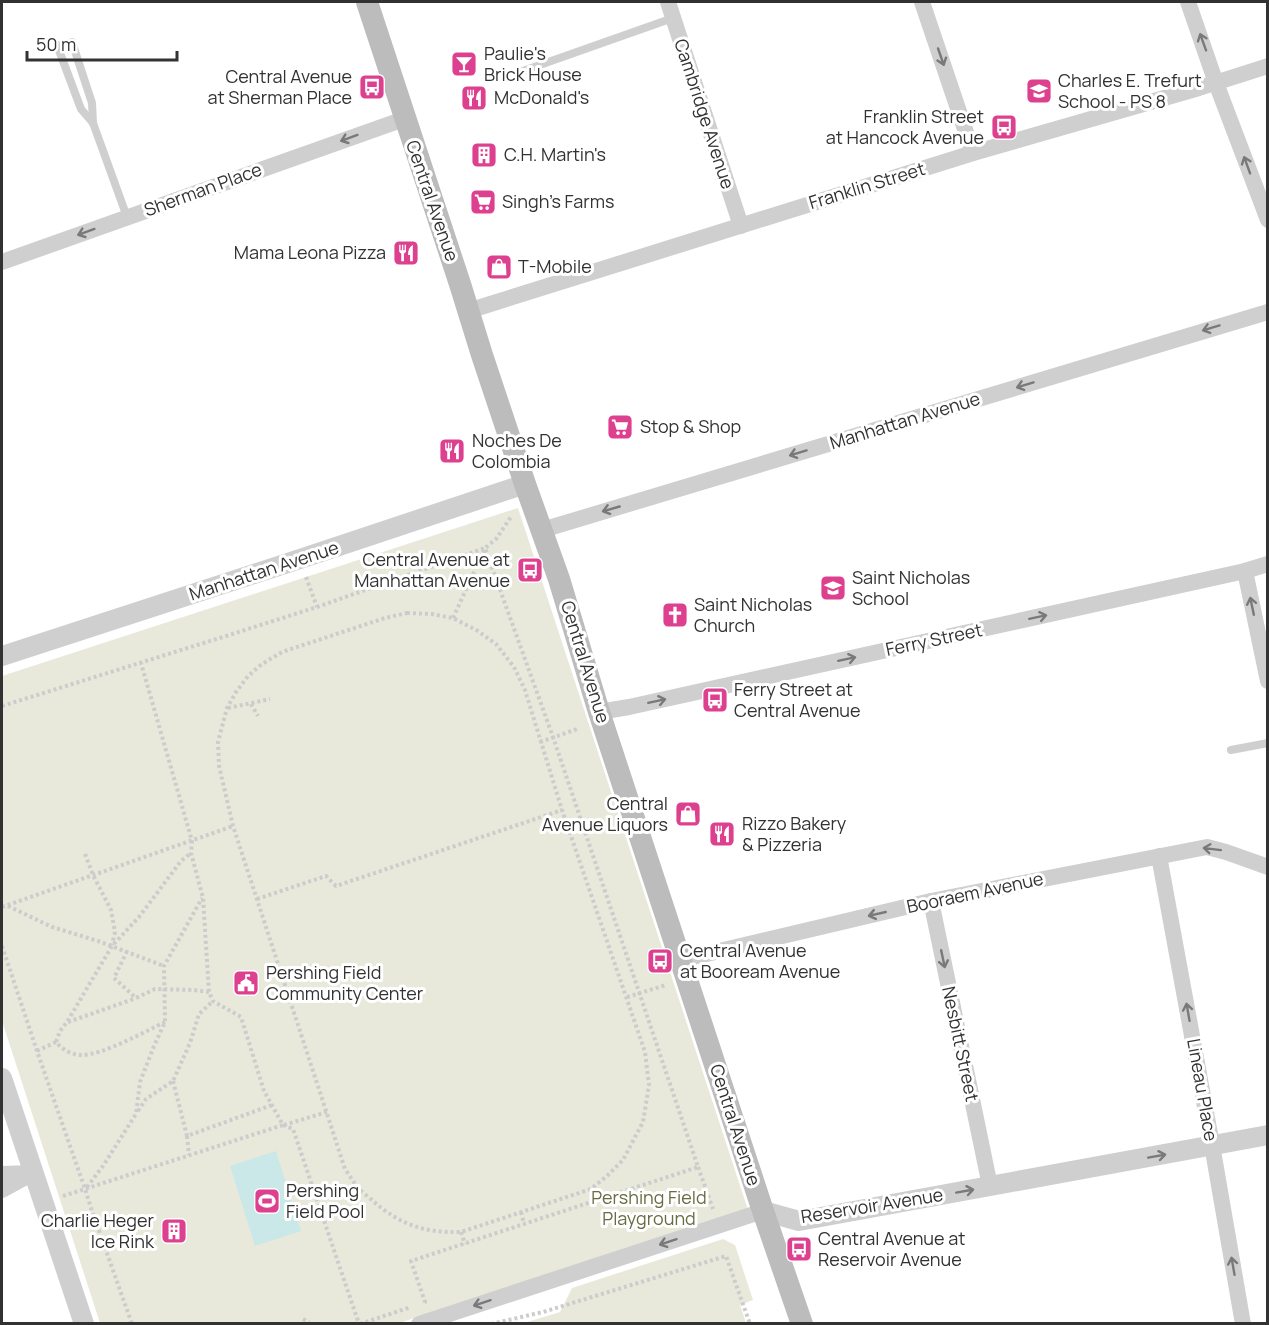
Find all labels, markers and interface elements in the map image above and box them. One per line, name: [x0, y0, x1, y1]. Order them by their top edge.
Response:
scale bar: [27, 24, 177, 62]
text: 50 m: [36, 32, 76, 56]
one-way arrow: [1196, 33, 1207, 52]
street label: Cambridge Avenue: [669, 36, 741, 192]
place label: Paulie's Brick House: [484, 41, 582, 86]
one-way arrow: [936, 47, 947, 66]
bar icon: Paulie's Brick House: [449, 49, 479, 79]
place label: Central Avenue at Sherman Place: [208, 64, 352, 109]
place label: Charles E. Trefurt School - PS 8: [1058, 68, 1202, 113]
bus stop icon: Central Avenue at Sherman Place: [357, 72, 387, 102]
school or university icon: Charles E. Trefurt School - PS 8: [1024, 76, 1054, 106]
restaurant icon: McDonald's: [459, 83, 489, 113]
place label: McDonald's: [494, 85, 589, 109]
place label: Franklin Street at Hancock Avenue: [826, 104, 984, 149]
bus stop icon: Franklin Street at Hancock Avenue: [989, 112, 1019, 142]
one-way arrow: [340, 134, 359, 145]
street label: Central Avenue: [401, 137, 465, 264]
building icon: C.H. Martin's: [469, 140, 499, 170]
place label: C.H. Martin's: [504, 142, 606, 166]
street label: Franklin Street: [806, 156, 928, 214]
one-way arrow: [1241, 156, 1252, 175]
street label: Sherman Place: [140, 157, 265, 221]
supermarket icon: Singh's Farms: [468, 187, 498, 217]
place label: Singh's Farms: [502, 189, 614, 213]
one-way arrow: [77, 227, 96, 238]
restaurant icon: Mama Leona Pizza: [391, 238, 421, 268]
place label: Mama Leona Pizza: [234, 240, 386, 264]
shop icon: T-Mobile: [484, 252, 514, 282]
place label: T-Mobile: [518, 254, 592, 278]
one-way arrow: [1202, 324, 1221, 335]
one-way arrow: [1016, 380, 1035, 391]
street label: Manhattan Avenue: [827, 386, 983, 454]
supermarket icon: Stop & Shop: [605, 412, 635, 442]
place label: Stop & Shop: [640, 414, 741, 438]
place label: Noches De Colombia: [472, 428, 562, 473]
restaurant icon: Noches De Colombia: [437, 436, 467, 466]
one-way arrow: [789, 448, 808, 459]
one-way arrow: [602, 504, 621, 515]
street label: Manhattan Avenue: [186, 535, 341, 606]
place label: Central Avenue at Manhattan Avenue: [354, 547, 510, 592]
bus stop icon: Central Avenue at Manhattan Avenue: [515, 555, 545, 585]
place label: Saint Nicholas School: [852, 565, 970, 610]
school or university icon: Saint Nicholas School: [818, 573, 848, 603]
place label: Saint Nicholas Church: [694, 592, 812, 637]
one-way arrow: [1246, 596, 1257, 616]
street label: Central Avenue: [556, 598, 616, 726]
church icon: Saint Nicholas Church: [660, 600, 690, 630]
one-way arrow: [1027, 611, 1047, 622]
street label: Ferry Street: [883, 617, 984, 661]
one-way arrow: [837, 653, 856, 664]
place label: Ferry Street at Central Avenue: [734, 677, 861, 722]
bus stop icon: Ferry Street at Central Avenue: [700, 685, 730, 715]
one-way arrow: [647, 695, 666, 706]
place label: Central Avenue Liquors: [542, 791, 668, 836]
shop icon: Central Avenue Liquors: [673, 799, 703, 829]
place label: Rizzo Bakery & Pizzeria: [742, 811, 847, 856]
restaurant icon: Rizzo Bakery & Pizzeria: [707, 819, 737, 849]
one-way arrow: [1203, 844, 1222, 855]
street label: Booraem Avenue: [904, 866, 1045, 918]
one-way arrow: [868, 909, 887, 921]
place label: Central Avenue at Booream Avenue: [680, 938, 840, 983]
bus stop icon: Central Avenue at Booream Avenue: [645, 946, 675, 976]
one-way arrow: [938, 948, 949, 968]
place label: Pershing Field Community Center: [266, 960, 424, 1005]
public building icon: Pershing Field Community Center: [231, 968, 261, 998]
street label: Nesbitt Street: [937, 984, 985, 1103]
one-way arrow: [1182, 1003, 1193, 1022]
street label: Lineau Place: [1182, 1037, 1224, 1143]
street label: Central Avenue: [705, 1061, 767, 1189]
one-way arrow: [1146, 1150, 1166, 1161]
place label: Pershing Field Pool: [286, 1178, 365, 1223]
street label: Reservoir Avenue: [799, 1182, 945, 1228]
park label: Pershing Field Playground: [591, 1185, 707, 1230]
one-way arrow: [955, 1185, 974, 1196]
sports icon: Pershing Field Pool: [252, 1186, 282, 1216]
place label: Charlie Heger Ice Rink: [41, 1208, 155, 1253]
building icon: Charlie Heger Ice Rink: [159, 1216, 189, 1246]
place label: Central Avenue at Reservoir Avenue: [818, 1226, 965, 1271]
bus stop icon: Central Avenue at Reservoir Avenue: [784, 1234, 814, 1264]
one-way arrow: [659, 1238, 678, 1249]
one-way arrow: [1227, 1257, 1238, 1276]
one-way arrow: [473, 1298, 492, 1309]

